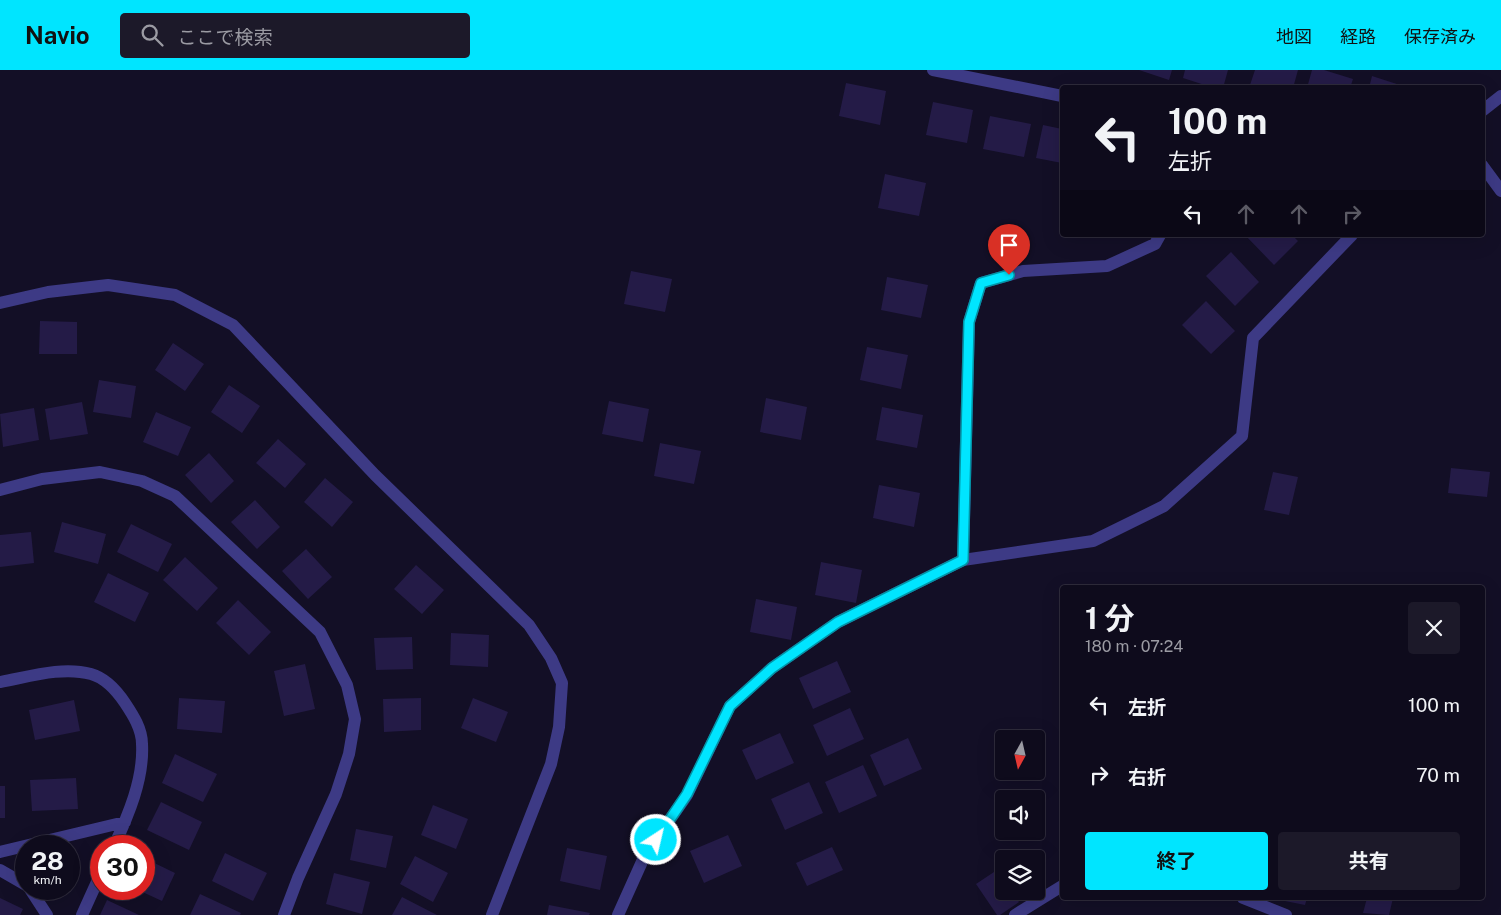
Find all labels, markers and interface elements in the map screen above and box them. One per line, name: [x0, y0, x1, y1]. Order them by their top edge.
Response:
search box: [120, 13, 470, 58]
text: Navio: [25, 21, 90, 49]
icon: search: [138, 21, 166, 49]
text: ここで検索: [178, 26, 273, 48]
text: 地図: [1276, 26, 1312, 47]
text: 経路: [1340, 26, 1376, 47]
text: 保存済み: [1404, 26, 1476, 47]
text: 100 m: [1168, 101, 1267, 142]
icon: left: [1085, 105, 1150, 170]
text: 左折: [1168, 148, 1212, 174]
icon: left: [1179, 200, 1207, 228]
icon: ahead: [1232, 200, 1260, 228]
icon: ahead: [1285, 200, 1313, 228]
icon: right: [1338, 200, 1366, 228]
pin: [988, 224, 1030, 275]
icon: arrive: [995, 231, 1023, 259]
text: 1 分: [1085, 600, 1135, 636]
button: close: [1408, 602, 1460, 654]
text: 180 m · 07:24: [1085, 637, 1183, 656]
icon: left: [1085, 691, 1113, 719]
text: 100 m: [1408, 694, 1460, 716]
text: 左折: [1128, 696, 1166, 718]
north arrow: [995, 730, 1045, 780]
map controls: [995, 730, 1045, 900]
icon: right: [1085, 761, 1113, 789]
text: 70 m: [1416, 764, 1460, 786]
text: 右折: [1128, 766, 1166, 788]
button: sound: [995, 790, 1045, 840]
position arrow: [629, 813, 681, 865]
button: 終了: [1085, 832, 1268, 890]
button: 共有: [1278, 832, 1460, 890]
speed limit sign: 30: [90, 835, 155, 900]
text: 28: [31, 846, 64, 876]
button: layers: [995, 850, 1045, 900]
text: km/h: [33, 873, 62, 887]

